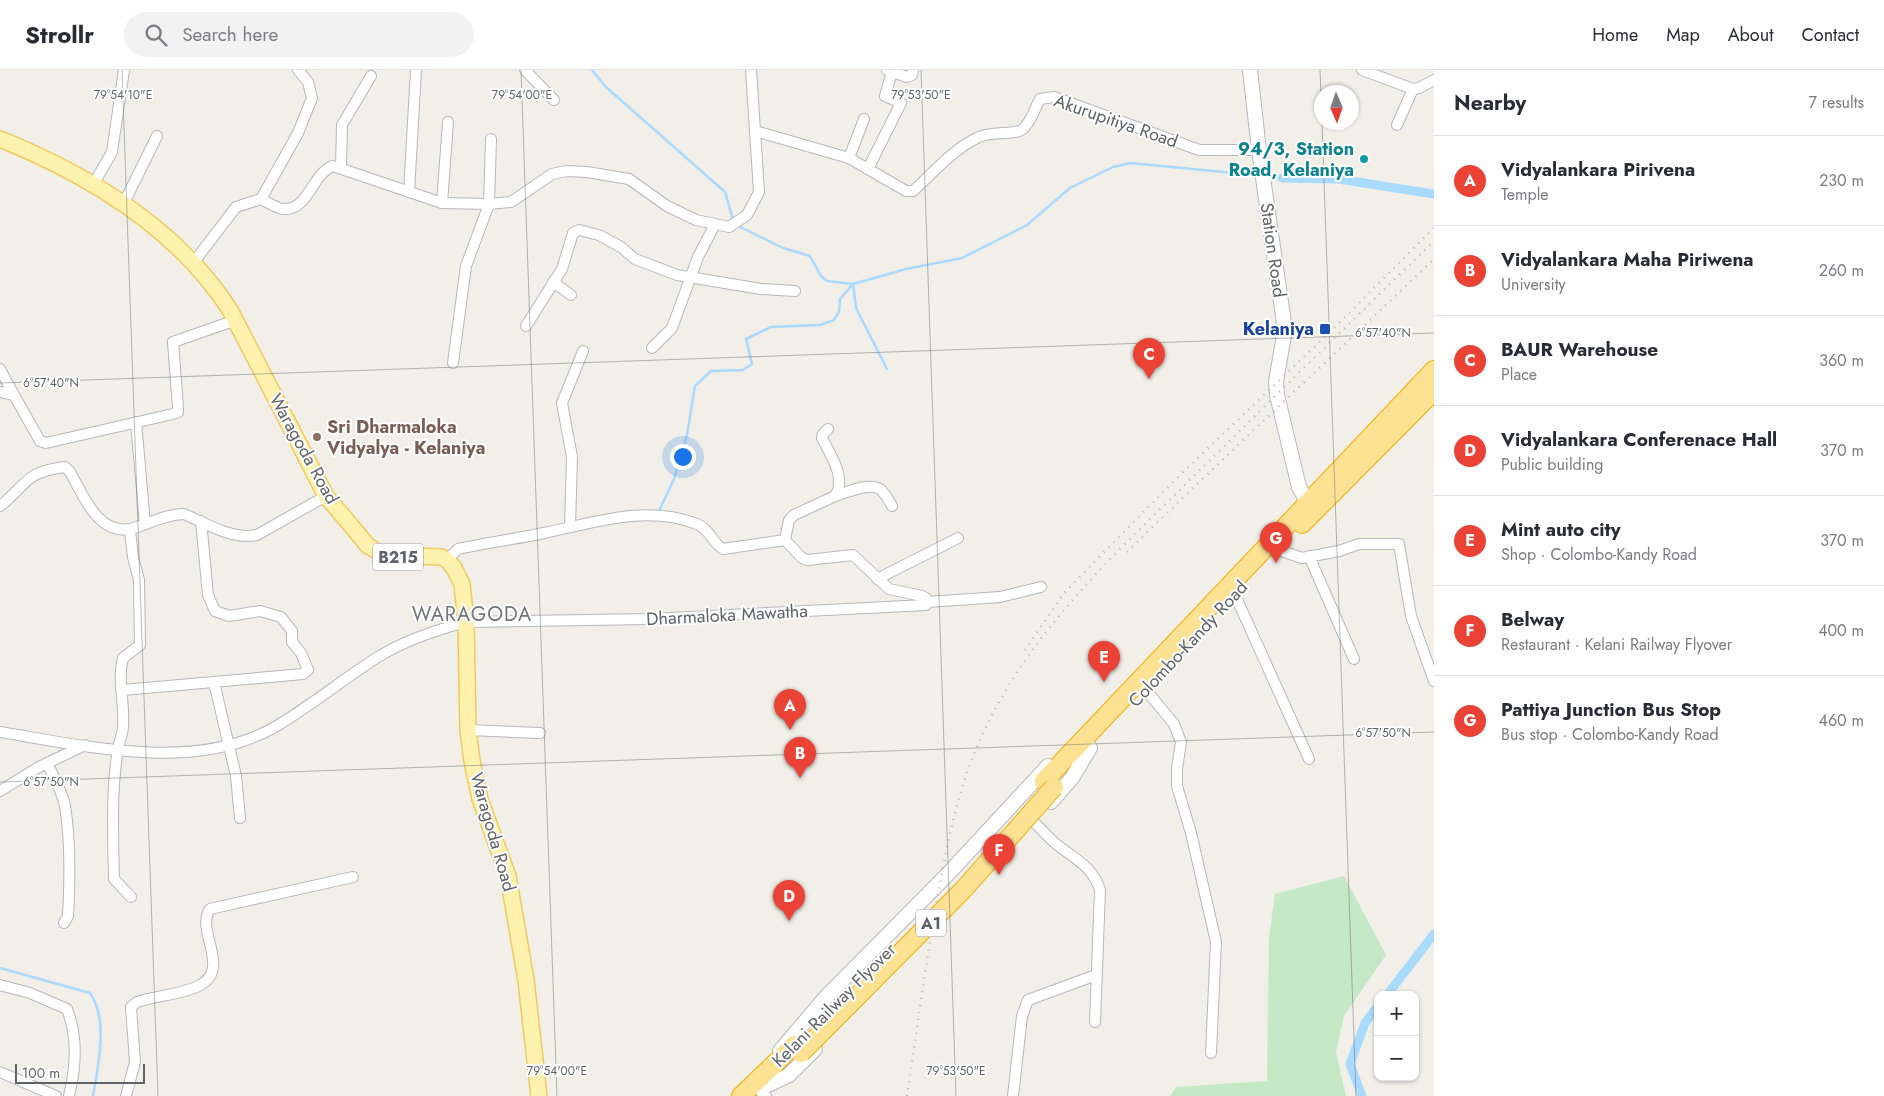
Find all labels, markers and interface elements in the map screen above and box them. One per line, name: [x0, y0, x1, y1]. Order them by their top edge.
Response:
search box: [124, 12, 474, 57]
text: Strollr: [25, 17, 94, 52]
icon: search: [142, 21, 170, 49]
text: Search here: [182, 21, 278, 48]
text: Home: [1592, 22, 1638, 48]
text: Map: [1666, 22, 1700, 48]
text: About: [1728, 22, 1773, 48]
text: Contact: [1801, 22, 1859, 48]
north arrow: [1314, 85, 1359, 130]
text: 79°54'10"E: [94, 86, 152, 104]
text: 79°54'00"E: [492, 86, 552, 104]
text: 79°53'50"E: [891, 86, 951, 104]
street label: Akurupitiya Road: [1051, 88, 1181, 154]
text: Nearby: [1454, 88, 1526, 118]
text: 7 results: [1808, 91, 1864, 114]
place label: 94/3, Station Road, Kelaniya: [1228, 136, 1354, 183]
marker: 94/3, Station Road, Kelaniya: [1358, 153, 1370, 165]
text: Vidyalankara Pirivena: [1501, 156, 1695, 183]
text: A: [1464, 169, 1476, 192]
text: 230 m: [1819, 169, 1864, 192]
text: Temple: [1501, 183, 1549, 206]
street label: Station Road: [1253, 201, 1293, 299]
text: Vidyalankara Maha Piriwena: [1501, 246, 1754, 273]
text: B: [1465, 259, 1475, 282]
text: 260 m: [1819, 259, 1864, 282]
text: University: [1501, 273, 1566, 296]
place label: Kelaniya: [1243, 316, 1314, 342]
marker: Kelaniya: [1318, 322, 1332, 336]
text: 6°57'40"N: [1355, 324, 1411, 342]
text: BAUR Warehouse: [1501, 336, 1658, 363]
pin: C: [1133, 338, 1165, 379]
text: C: [1464, 349, 1476, 372]
text: 360 m: [1819, 349, 1864, 372]
text: Place: [1501, 363, 1537, 386]
text: 6°57'40"N: [23, 374, 79, 392]
street label: Waragoda Road: [263, 389, 345, 509]
place label: Sri Dharmaloka Vidyalya - Kelaniya: [326, 414, 485, 461]
text: Vidyalankara Conferenace Hall: [1501, 426, 1777, 453]
marker: Sri Dharmaloka Vidyalya - Kelaniya: [311, 431, 323, 443]
text: D: [1464, 439, 1476, 462]
text: 370 m: [1820, 439, 1864, 462]
your location: [670, 444, 696, 470]
text: Public building: [1501, 453, 1603, 476]
text: Mint auto city: [1501, 516, 1621, 543]
pin: G: [1260, 522, 1292, 563]
text: E: [1465, 529, 1475, 552]
text: 370 m: [1820, 529, 1864, 552]
text: Shop · Colombo-Kandy Road: [1501, 543, 1697, 566]
road number: B215: [373, 544, 423, 571]
street label: Colombo-Kandy Road: [1122, 575, 1254, 713]
street label: Dharmaloka Mawatha: [646, 598, 808, 632]
district label: WARAGODA: [412, 600, 532, 629]
text: Belway: [1501, 606, 1564, 633]
text: F: [1466, 619, 1474, 642]
text: 400 m: [1818, 619, 1864, 642]
text: Restaurant · Kelani Railway Flyover: [1501, 633, 1732, 656]
pin: E: [1088, 641, 1120, 682]
pin: A: [774, 689, 806, 730]
text: Pattiya Junction Bus Stop: [1501, 696, 1721, 723]
text: G: [1463, 709, 1477, 732]
text: 460 m: [1819, 709, 1864, 732]
text: Bus stop · Colombo-Kandy Road: [1501, 723, 1719, 746]
text: 6°57'50"N: [1355, 724, 1411, 742]
pin: B: [784, 737, 816, 778]
street label: Waragoda Road: [464, 769, 522, 895]
text: 6°57'50"N: [23, 773, 79, 791]
pin: F: [983, 834, 1015, 875]
pin: D: [773, 880, 805, 921]
road number: A1: [916, 910, 946, 936]
street label: Kelani Railway Flyover: [766, 936, 903, 1073]
map controls: [1374, 991, 1419, 1081]
button: +: [1374, 991, 1419, 1036]
button: −: [1374, 1036, 1419, 1081]
scale bar: [15, 1061, 145, 1084]
text: 79°54'00"E: [527, 1062, 587, 1080]
text: 79°53'50"E: [926, 1062, 986, 1080]
text: 100 m: [22, 1063, 60, 1083]

